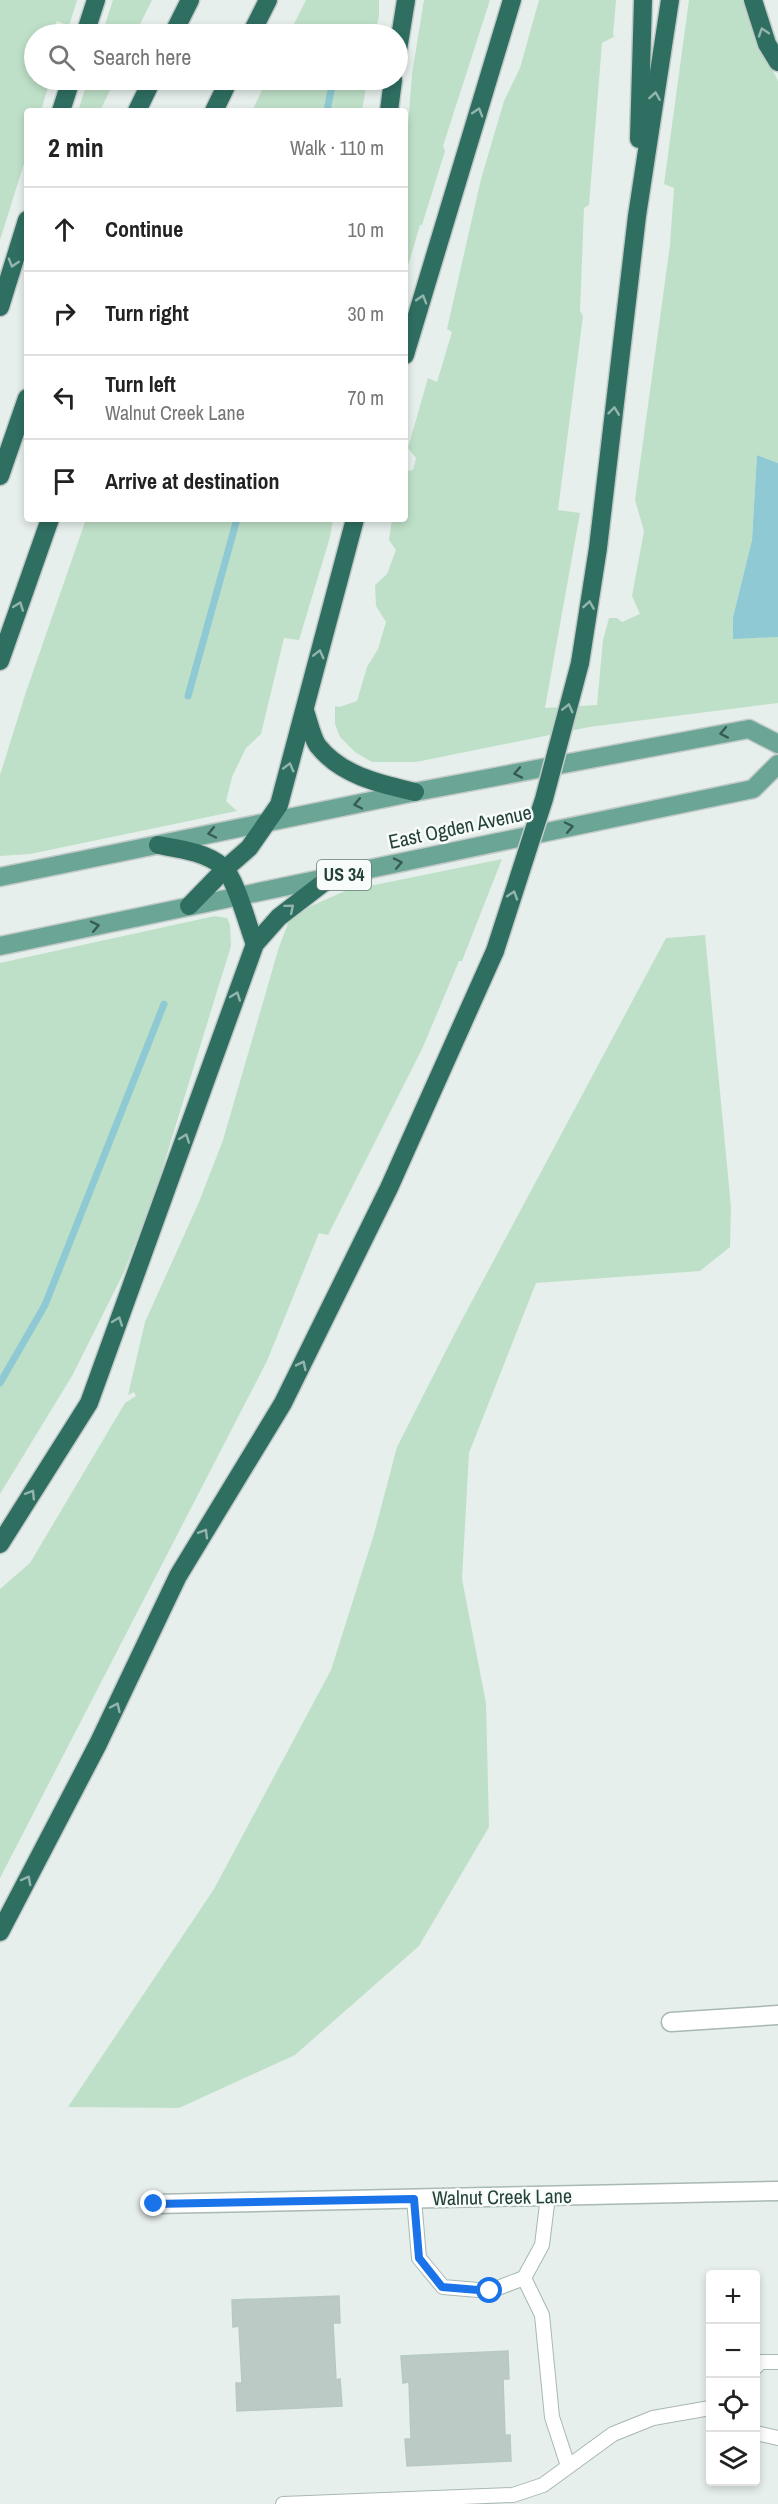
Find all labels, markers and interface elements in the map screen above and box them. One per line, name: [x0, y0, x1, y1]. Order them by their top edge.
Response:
search box: [24, 24, 408, 90]
one-way arrow: [758, 27, 771, 38]
icon: search: [45, 41, 78, 74]
text: Search here: [93, 42, 191, 72]
one-way arrow: [649, 91, 661, 101]
one-way arrow: [471, 107, 483, 118]
text: 2 min: [48, 130, 104, 165]
text: Walk · 110 m: [290, 134, 384, 161]
icon: ahead: [48, 213, 81, 246]
text: Continue: [105, 214, 183, 244]
text: 10 m: [348, 216, 384, 243]
one-way arrow: [8, 257, 20, 268]
one-way arrow: [415, 294, 427, 305]
icon: right: [48, 297, 81, 330]
text: Turn right: [105, 298, 189, 328]
text: 30 m: [348, 300, 384, 327]
text: Turn left: [105, 369, 176, 399]
icon: left: [48, 381, 81, 414]
text: 70 m: [348, 384, 384, 411]
text: Walnut Creek Lane: [105, 399, 245, 426]
one-way arrow: [607, 407, 620, 416]
icon: arrive: [48, 465, 81, 498]
text: Arrive at destination: [105, 466, 279, 496]
one-way arrow: [582, 600, 594, 609]
one-way arrow: [12, 601, 25, 612]
one-way arrow: [311, 650, 324, 660]
one-way arrow: [560, 703, 573, 713]
one-way arrow: [719, 726, 729, 739]
one-way arrow: [282, 763, 295, 773]
one-way arrow: [514, 766, 524, 779]
one-way arrow: [353, 797, 363, 810]
street label: East Ogden Avenue: [386, 798, 534, 855]
one-way arrow: [564, 821, 574, 834]
one-way arrow: [207, 826, 217, 839]
one-way arrow: [393, 857, 403, 870]
road number: US 34: [317, 860, 371, 890]
one-way arrow: [506, 890, 518, 901]
one-way arrow: [283, 904, 294, 915]
one-way arrow: [90, 920, 100, 933]
one-way arrow: [228, 992, 241, 1002]
one-way arrow: [177, 1133, 190, 1144]
one-way arrow: [111, 1316, 124, 1327]
one-way arrow: [295, 1360, 306, 1371]
one-way arrow: [24, 1490, 36, 1500]
one-way arrow: [196, 1529, 208, 1539]
one-way arrow: [109, 1702, 121, 1713]
one-way arrow: [20, 1876, 31, 1887]
street label: Walnut Creek Lane: [432, 2182, 572, 2211]
route end: [140, 2190, 166, 2216]
map controls: [706, 2270, 760, 2486]
button: +: [706, 2270, 760, 2324]
route start: [476, 2277, 502, 2303]
button: −: [706, 2324, 760, 2378]
button: locate: [706, 2378, 760, 2432]
button: layers: [706, 2432, 760, 2486]

